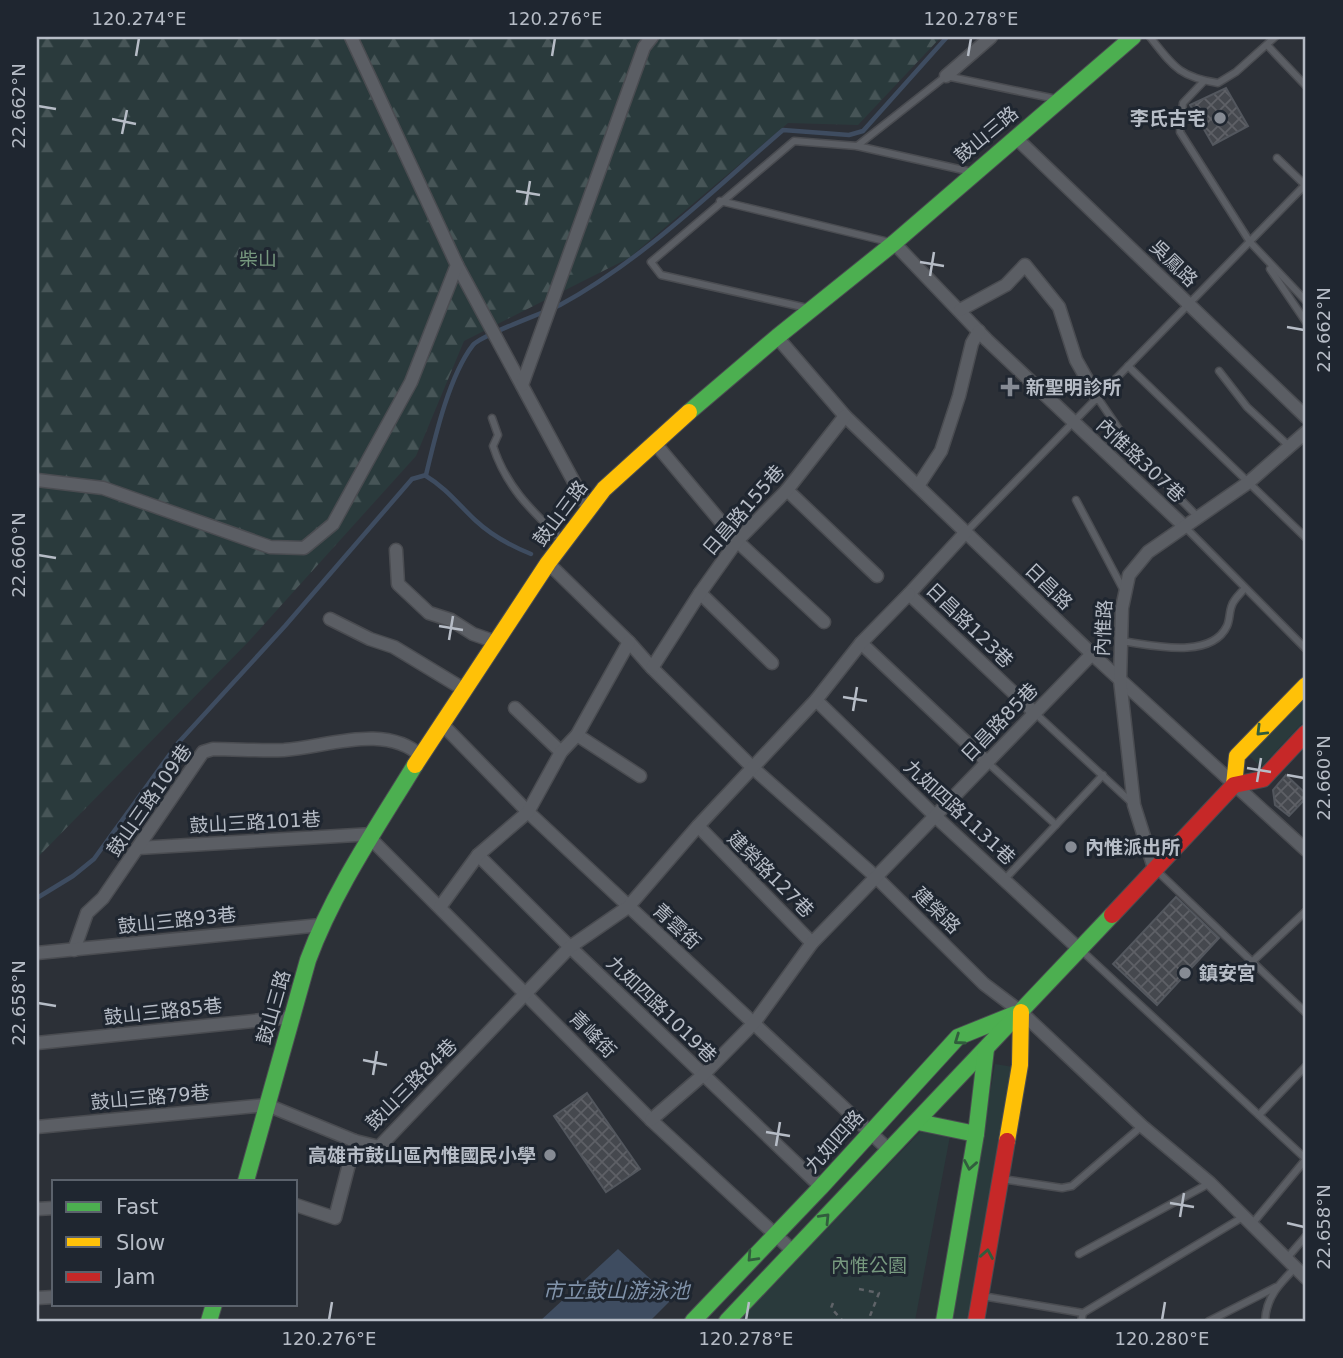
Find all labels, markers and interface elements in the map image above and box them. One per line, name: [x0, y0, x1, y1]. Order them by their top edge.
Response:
text: 120.274°E: [92, 8, 186, 29]
text: 120.276°E: [508, 8, 602, 29]
text: 120.278°E: [924, 8, 1018, 29]
text: 22.662°N: [8, 63, 29, 149]
street label: 鼓山三路: [950, 101, 1022, 167]
place label: 李氏古宅: [1130, 107, 1206, 129]
marker: 李氏古宅: [1212, 110, 1228, 126]
street label: 吳鳳路: [1146, 235, 1202, 291]
park label: 柴山: [239, 248, 277, 270]
text: 22.662°N: [1313, 287, 1334, 373]
place label: 新聖明診所: [1026, 376, 1121, 398]
marker: 新聖明診所: [1000, 377, 1020, 397]
street label: 內惟路307巷: [1092, 414, 1190, 506]
street label: 日昌路155巷: [698, 460, 788, 560]
street label: 鼓山三路: [528, 476, 592, 550]
text: 22.660°N: [8, 512, 29, 598]
street label: 日昌路: [1021, 558, 1077, 614]
street label: 日昌路123巷: [922, 578, 1018, 672]
street label: 內惟路: [1091, 599, 1115, 657]
street label: 日昌路85巷: [956, 678, 1042, 766]
one-way arrow: [1257, 723, 1269, 735]
text: 22.660°N: [1313, 735, 1334, 821]
street label: 鼓山三路109巷: [102, 740, 196, 860]
street label: 九如四路1131巷: [900, 755, 1020, 869]
street label: 鼓山三路101巷: [189, 808, 321, 836]
street label: 建榮路127巷: [724, 827, 818, 921]
place label: 內惟派出所: [1085, 836, 1180, 858]
marker: 內惟派出所: [1063, 839, 1079, 855]
street label: 建榮路: [909, 882, 965, 938]
street label: 青雲街: [649, 899, 705, 953]
street label: 鼓山三路93巷: [117, 903, 237, 937]
street label: 九如四路1019巷: [603, 951, 721, 1067]
text: 22.658°N: [8, 960, 29, 1046]
place label: 鎮安宮: [1199, 962, 1256, 984]
marker: 鎮安宮: [1177, 965, 1193, 981]
street label: 鼓山三路: [252, 967, 294, 1047]
street label: 鼓山三路85巷: [103, 994, 223, 1028]
street label: 青峰街: [565, 1006, 621, 1062]
one-way arrow: [954, 1031, 967, 1044]
street label: 鼓山三路84巷: [361, 1034, 461, 1134]
street label: 鼓山三路79巷: [90, 1081, 210, 1113]
street label: 九如四路: [800, 1105, 868, 1177]
place label: 高雄市鼓山區內惟國民小學: [308, 1144, 536, 1166]
marker: 高雄市鼓山區內惟國民小學: [542, 1147, 558, 1163]
one-way arrow: [963, 1159, 978, 1171]
legend: [52, 1180, 298, 1306]
text: 22.658°N: [1313, 1184, 1334, 1270]
text: Fast: [116, 1195, 158, 1219]
one-way arrow: [816, 1214, 829, 1227]
text: Slow: [116, 1231, 165, 1255]
one-way arrow: [979, 1248, 994, 1260]
one-way arrow: [748, 1249, 761, 1262]
park label: 內惟公園: [831, 1254, 907, 1276]
text: Jam: [114, 1265, 156, 1289]
water label: 市立鼓山游泳池: [543, 1279, 691, 1303]
text: 120.276°E: [282, 1328, 376, 1349]
text: 120.278°E: [699, 1328, 793, 1349]
text: 120.280°E: [1115, 1328, 1209, 1349]

